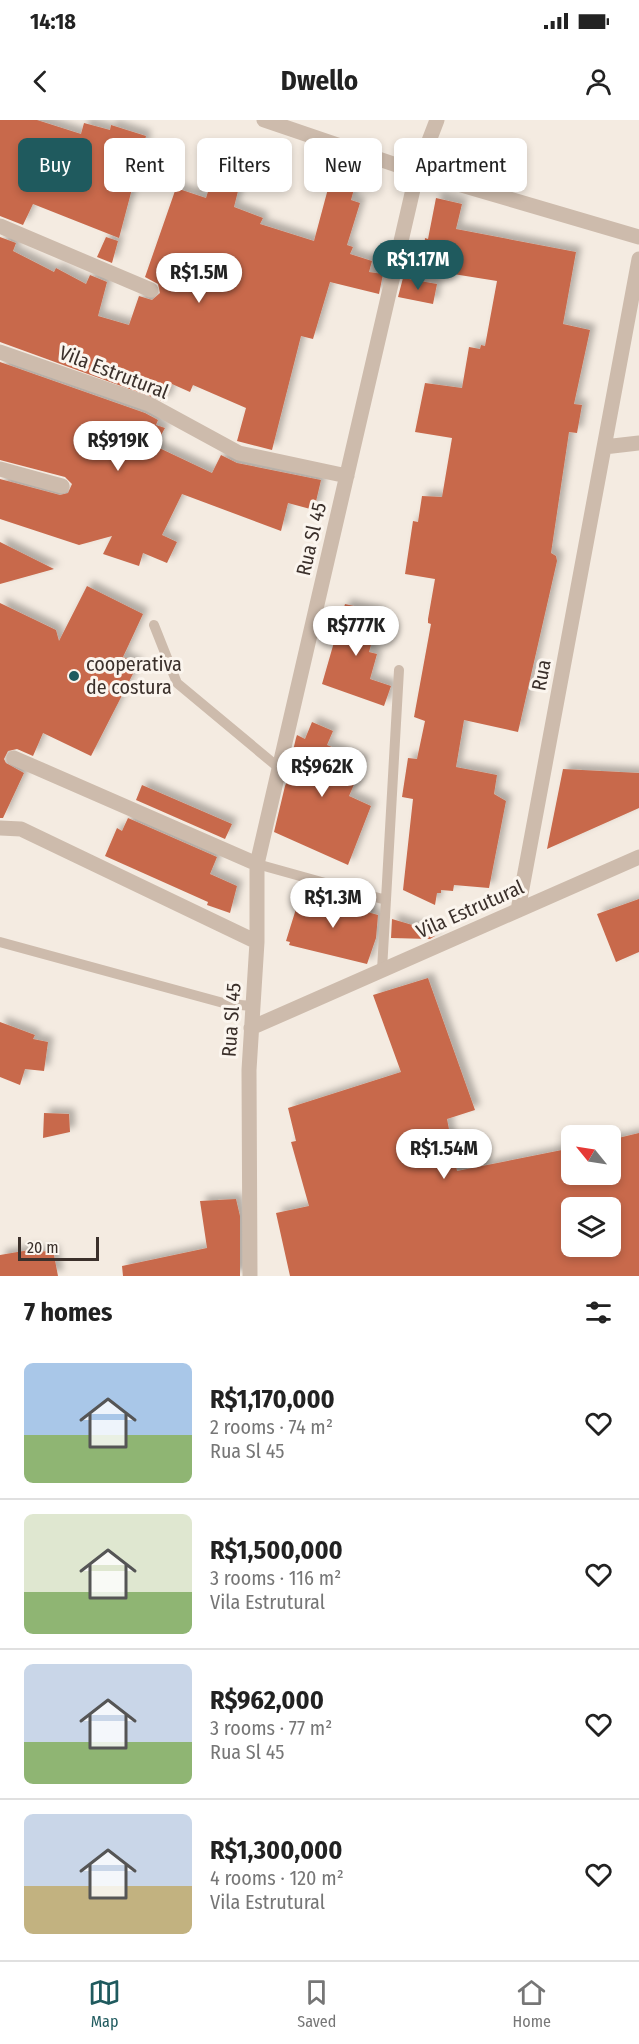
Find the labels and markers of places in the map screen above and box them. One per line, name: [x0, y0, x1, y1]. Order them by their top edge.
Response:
pin: R$1.17M: [363, 240, 473, 291]
pin: R$1.5M: [150, 253, 248, 304]
pin: R$919K: [69, 421, 167, 472]
pin: R$777K: [307, 606, 405, 657]
place label: cooperativa de costura: [86, 652, 182, 699]
marker: cooperativa de costura: [67, 669, 81, 683]
pin: R$962K: [273, 747, 371, 798]
pin: R$1.3M: [284, 878, 382, 929]
pin: R$1.54M: [389, 1129, 499, 1180]

